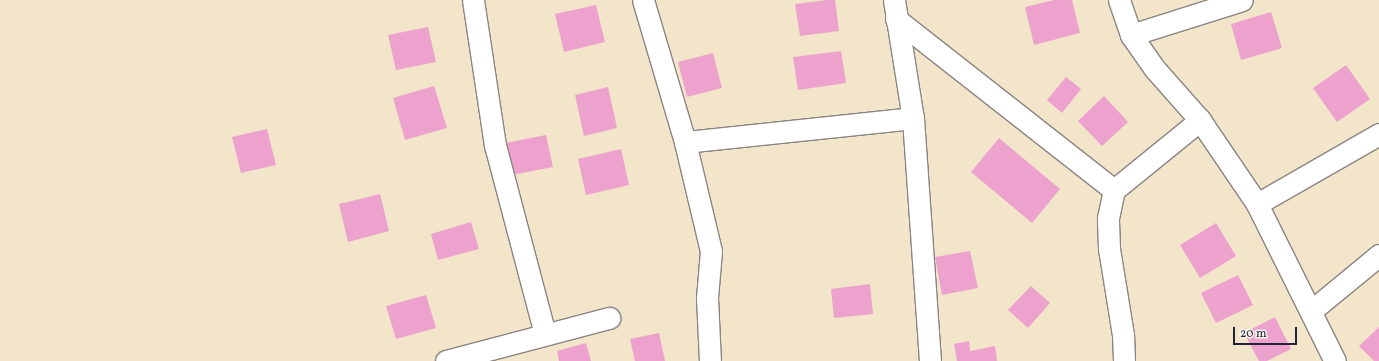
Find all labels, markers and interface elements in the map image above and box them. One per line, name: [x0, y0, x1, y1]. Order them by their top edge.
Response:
scale bar: [1235, 319, 1299, 345]
text: 20 m: [1240, 326, 1267, 342]

